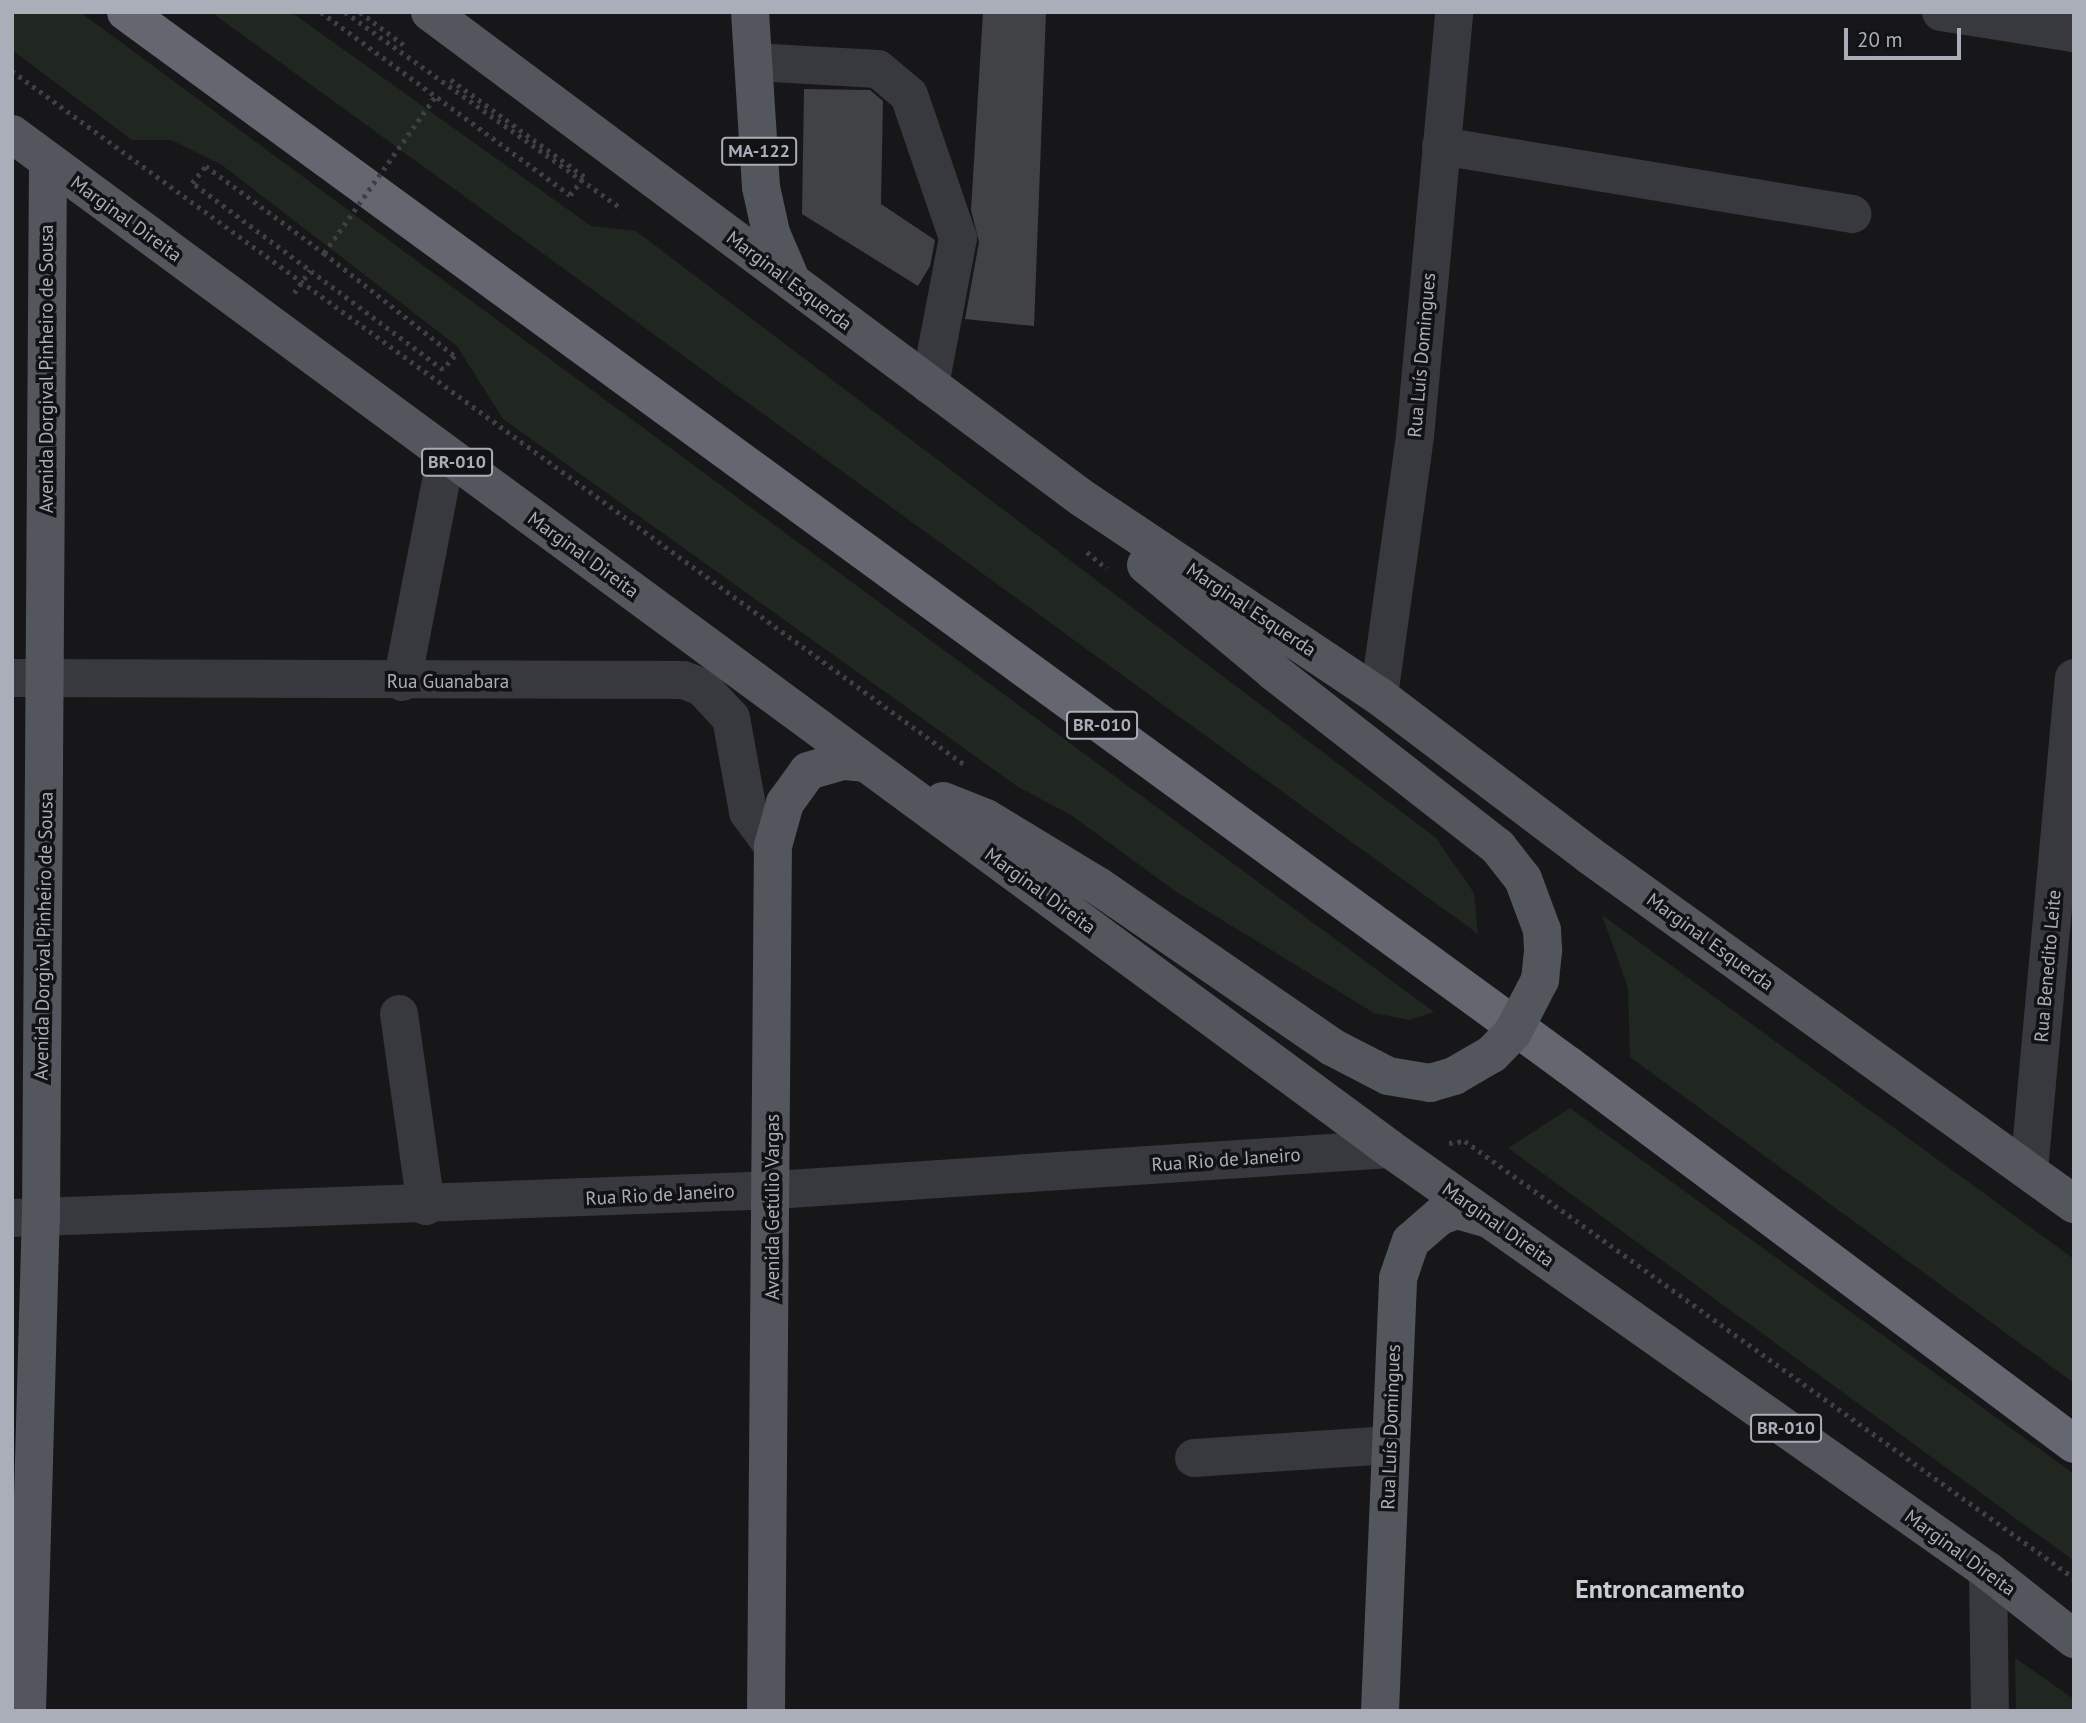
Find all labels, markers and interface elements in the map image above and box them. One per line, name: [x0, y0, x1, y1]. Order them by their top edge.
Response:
scale bar: [1848, 14, 1965, 58]
text: 20 m: [1857, 26, 1903, 53]
road number: MA-122: [720, 136, 798, 166]
street label: Marginal Direita: [66, 171, 186, 267]
street label: Avenida Dorgival Pinheiro de Sousa: [36, 225, 58, 513]
street label: Marginal Esquerda: [722, 226, 856, 336]
street label: Rua Luís Domingues: [1403, 272, 1441, 438]
road number: BR-010: [420, 448, 494, 476]
street label: Marginal Direita: [523, 507, 643, 603]
street label: Marginal Esquerda: [1182, 558, 1320, 662]
street label: Rua Guanabara: [387, 671, 509, 693]
road number: BR-010: [1065, 710, 1139, 740]
street label: Avenida Dorgival Pinheiro de Sousa: [30, 791, 58, 1081]
street label: Marginal Direita: [980, 843, 1100, 939]
street label: Marginal Esquerda: [1642, 888, 1778, 996]
street label: Rua Benedito Leite: [2030, 889, 2066, 1043]
street label: Avenida Getúlio Vargas: [762, 1114, 784, 1300]
street label: Rua Rio de Janeiro: [1151, 1143, 1301, 1177]
street label: Marginal Direita: [1438, 1178, 1558, 1272]
street label: Rua Rio de Janeiro: [585, 1180, 735, 1210]
street label: Rua Luís Domingues: [1377, 1344, 1405, 1510]
road number: BR-010: [1749, 1414, 1823, 1442]
street label: Marginal Direita: [1900, 1505, 2020, 1601]
district label: Entroncamento: [1575, 1573, 1745, 1605]

